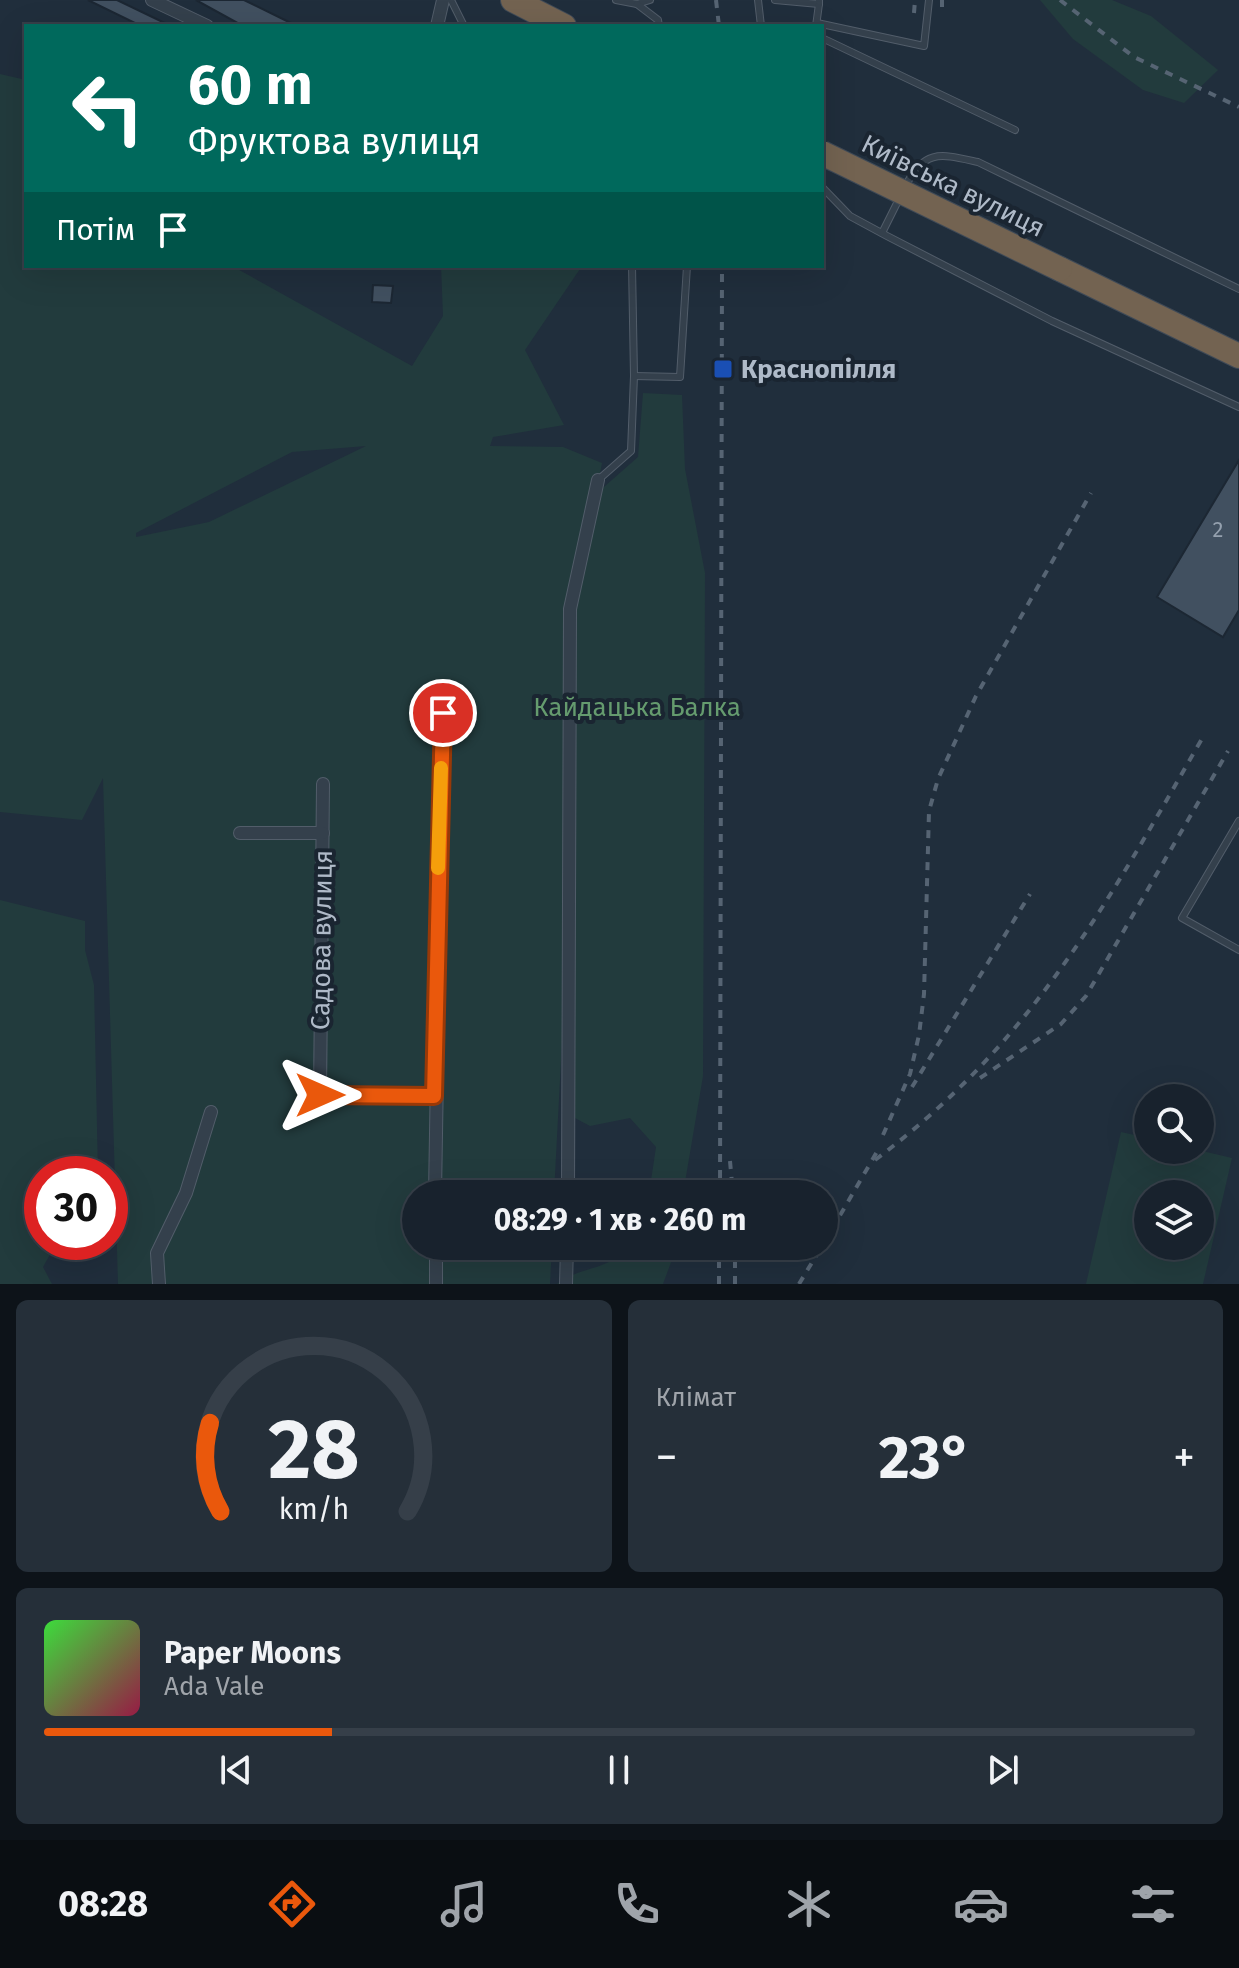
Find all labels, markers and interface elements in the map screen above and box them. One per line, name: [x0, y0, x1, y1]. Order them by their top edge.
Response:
text: 60 m: [188, 52, 313, 119]
icon: left: [56, 56, 160, 160]
text: Фруктова вулиця: [188, 120, 481, 164]
street label: Київська вулиця: [856, 128, 1050, 244]
icon: arrive: [151, 208, 195, 252]
text: Потім: [56, 212, 135, 248]
place label: Краснопілля: [741, 354, 896, 385]
marker: Краснопілля: [712, 358, 734, 380]
house number: 2: [1213, 516, 1223, 543]
pin: [409, 679, 477, 747]
icon: arrive: [421, 691, 465, 735]
park label: Кайдацька Балка: [533, 692, 741, 723]
street label: Садова вулиця: [305, 850, 339, 1030]
position arrow: [278, 1053, 362, 1137]
map controls: [1134, 1084, 1214, 1260]
button: search: [1134, 1084, 1214, 1164]
speed limit sign: 30: [24, 1156, 128, 1260]
button: layers: [1134, 1180, 1214, 1260]
text: 08:29 · 1 хв · 260 m: [494, 1202, 746, 1238]
text: Клімат: [656, 1382, 736, 1413]
text: 28: [268, 1400, 359, 1500]
text: 23°: [879, 1422, 972, 1494]
text: −: [656, 1431, 678, 1484]
text: +: [1173, 1431, 1195, 1484]
text: km/h: [278, 1492, 349, 1527]
text: Paper Moons: [164, 1635, 341, 1671]
text: Ada Vale: [164, 1671, 264, 1702]
icon: previous: [214, 1748, 258, 1792]
icon: pause: [597, 1748, 641, 1792]
icon: next: [981, 1748, 1025, 1792]
icon: directions: [264, 1876, 320, 1932]
icon: music: [436, 1876, 492, 1932]
icon: phone: [609, 1876, 665, 1932]
icon: climate: [781, 1876, 837, 1932]
icon: car: [953, 1876, 1009, 1932]
icon: filters: [1125, 1876, 1181, 1932]
text: 08:28: [58, 1882, 148, 1926]

